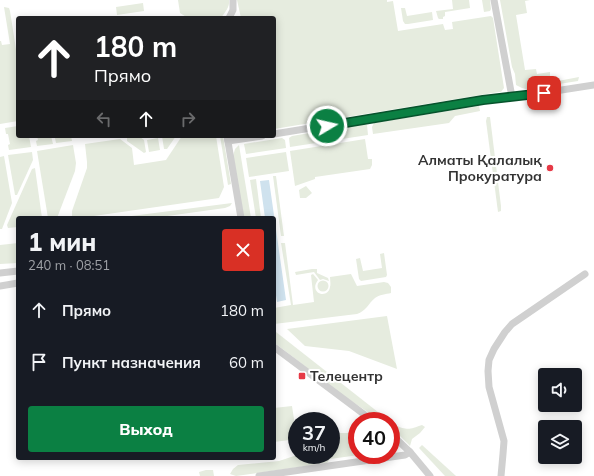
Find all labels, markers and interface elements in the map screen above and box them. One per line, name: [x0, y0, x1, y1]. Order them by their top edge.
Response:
text: 180 m: [94, 29, 177, 64]
icon: ahead: [28, 32, 80, 84]
text: Прямо: [94, 64, 151, 87]
pin: [527, 76, 561, 110]
icon: arrive: [533, 82, 555, 104]
position arrow: [306, 105, 348, 147]
icon: left: [93, 108, 115, 130]
icon: ahead: [135, 108, 157, 130]
icon: right: [177, 108, 199, 130]
place label: Алматы Қалалық Прокуратура: [418, 151, 542, 185]
marker: Алматы Қалалық Прокуратура: [545, 163, 555, 173]
text: 1 мин: [28, 227, 96, 257]
button: close: [222, 229, 264, 271]
text: 240 m · 08:51: [28, 257, 110, 273]
icon: ahead: [28, 299, 50, 321]
text: Прямо: [62, 301, 111, 320]
text: 180 m: [220, 301, 264, 320]
icon: arrive: [28, 351, 50, 373]
text: Пункт назначения: [62, 353, 201, 372]
text: 60 m: [229, 353, 264, 372]
place label: Телецентр: [310, 367, 383, 385]
map controls: [538, 368, 582, 464]
button: sound: [538, 368, 582, 412]
marker: Телецентр: [297, 371, 307, 381]
button: Выход: [28, 406, 264, 452]
speed limit sign: 40: [348, 412, 400, 464]
text: 37: [302, 420, 326, 445]
button: layers: [538, 420, 582, 464]
text: km/h: [303, 441, 325, 454]

